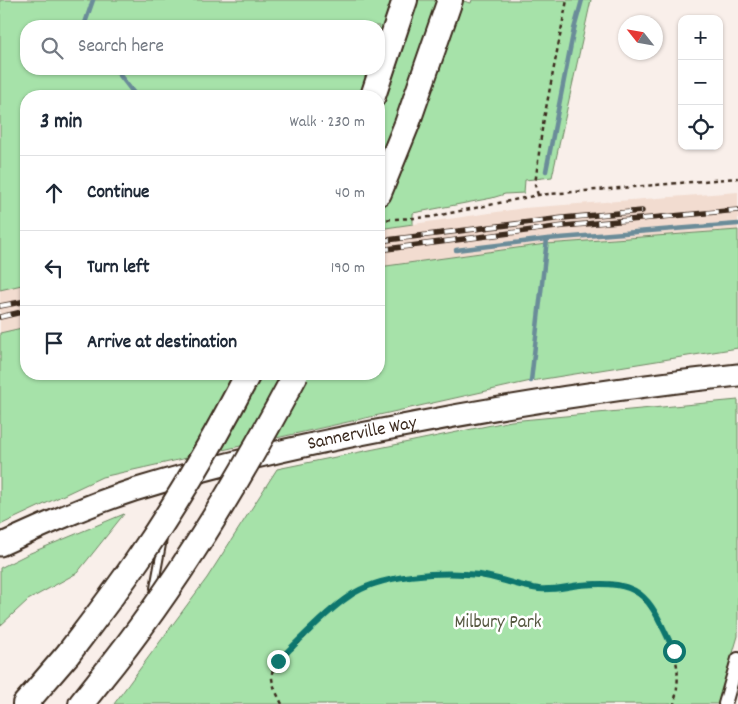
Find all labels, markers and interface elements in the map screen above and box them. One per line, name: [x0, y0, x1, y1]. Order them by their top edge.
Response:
north arrow: [618, 15, 663, 60]
map controls: [678, 15, 723, 150]
button: +: [678, 15, 723, 60]
search box: [20, 20, 385, 75]
icon: search: [38, 34, 66, 62]
text: Search here: [78, 34, 164, 61]
button: −: [678, 60, 723, 105]
button: locate: [678, 105, 723, 150]
text: 3 min: [40, 108, 82, 138]
text: Walk · 230 m: [289, 111, 365, 134]
icon: ahead: [40, 179, 68, 207]
text: Continue: [87, 180, 149, 207]
text: 40 m: [335, 182, 365, 205]
icon: left: [40, 254, 68, 282]
text: Turn left: [87, 255, 150, 282]
text: 190 m: [331, 257, 365, 280]
icon: arrive: [40, 329, 68, 357]
text: Arrive at destination: [87, 330, 237, 357]
street label: Sannerville Way: [305, 410, 420, 458]
park label: Milbury Park: [454, 610, 542, 637]
route start: [663, 640, 686, 663]
route end: [267, 650, 290, 673]

